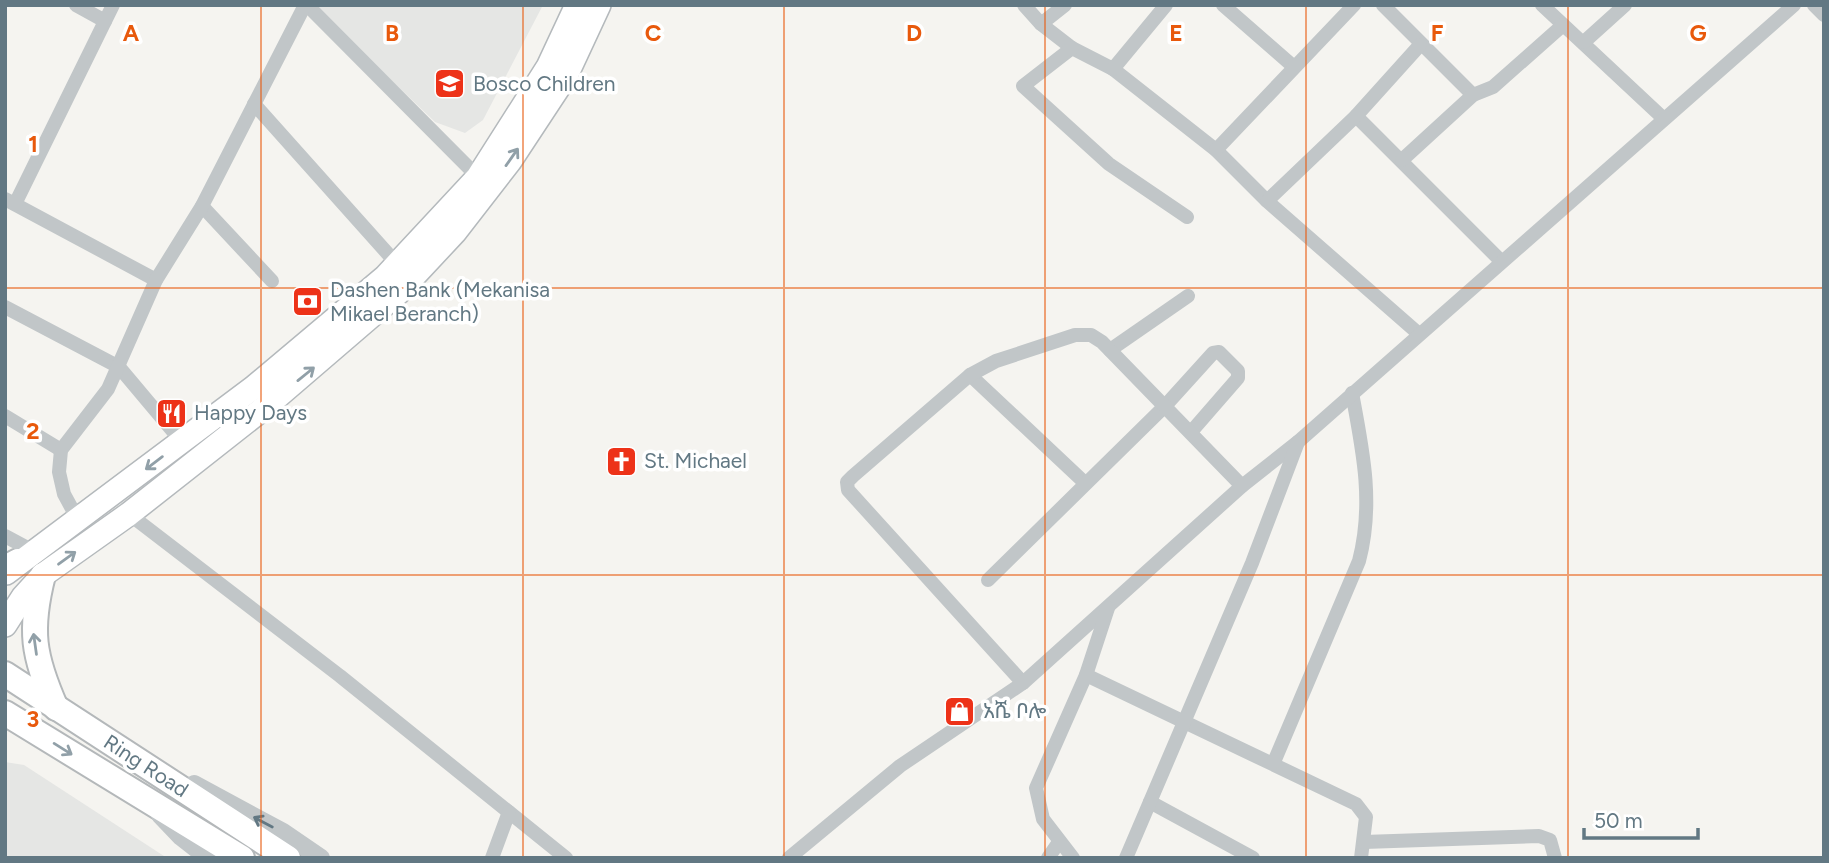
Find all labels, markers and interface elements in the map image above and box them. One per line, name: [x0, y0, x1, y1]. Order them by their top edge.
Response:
text: A: [123, 19, 140, 47]
text: B: [385, 19, 399, 47]
text: C: [645, 19, 662, 47]
text: D: [906, 19, 922, 47]
text: E: [1169, 19, 1183, 47]
text: F: [1431, 19, 1444, 47]
text: G: [1689, 19, 1707, 47]
school or university icon: Bosco Children: [433, 67, 467, 101]
place label: Bosco Children: [473, 71, 615, 96]
text: 1: [28, 130, 38, 158]
one-way arrow: [505, 147, 519, 167]
place label: Dashen Bank (Mekanisa Mikael Beranch): [330, 277, 550, 326]
bank icon: Dashen Bank (Mekanisa Mikael Beranch): [290, 285, 324, 319]
one-way arrow: [296, 366, 314, 382]
restaurant icon: Happy Days: [154, 396, 188, 430]
place label: Happy Days: [194, 400, 307, 425]
text: 2: [26, 417, 40, 445]
church icon: St. Michael: [604, 444, 638, 478]
place label: St. Michael: [644, 448, 747, 473]
one-way arrow: [145, 455, 164, 470]
one-way arrow: [58, 550, 76, 565]
one-way arrow: [29, 633, 42, 656]
shop icon: አሼ ቦሎ: [943, 694, 977, 728]
place label: አሼ ቦሎ: [983, 698, 1046, 723]
text: 3: [27, 705, 39, 733]
street label: Ring Road: [99, 729, 193, 802]
one-way arrow: [53, 741, 72, 756]
scale bar: [1584, 796, 1698, 840]
text: 50 m: [1594, 808, 1643, 833]
one-way arrow: [253, 815, 274, 828]

